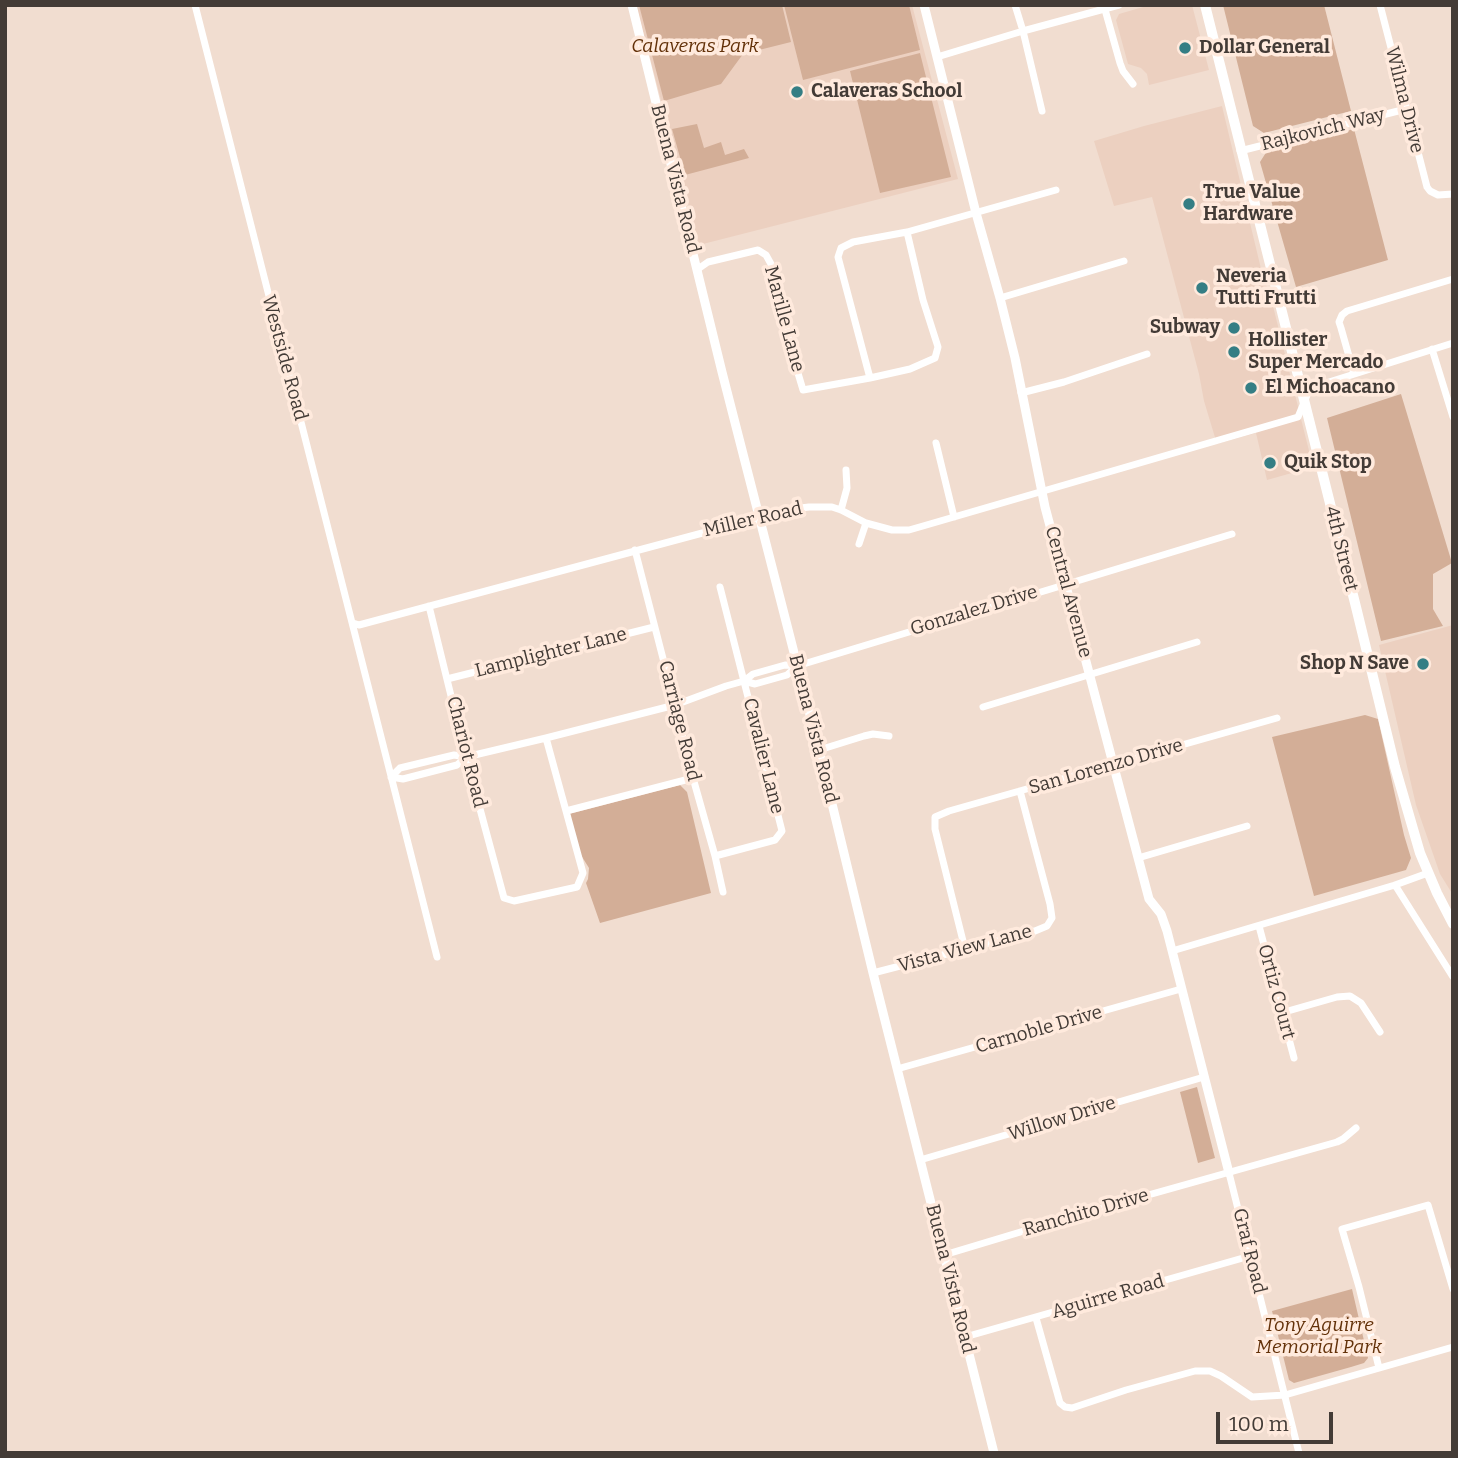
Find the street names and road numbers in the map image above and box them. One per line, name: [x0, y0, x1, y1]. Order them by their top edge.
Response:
street label: Wilma Drive: [1380, 44, 1428, 156]
street label: Buena Vista Road: [645, 102, 705, 256]
street label: Rajkovich Way: [1259, 104, 1387, 156]
street label: Marille Lane: [759, 263, 809, 375]
street label: Westside Road: [256, 293, 312, 423]
street label: Miller Road: [701, 498, 805, 542]
street label: 4th Street: [1319, 504, 1363, 594]
street label: Central Avenue: [1039, 524, 1097, 660]
street label: Gonzalez Drive: [908, 581, 1040, 641]
street label: Lamplighter Lane: [473, 623, 629, 683]
street label: Buena Vista Road: [783, 652, 843, 806]
street label: Carriage Road: [653, 658, 705, 784]
street label: Chariot Road: [441, 694, 491, 810]
street label: Cavalier Lane: [738, 696, 788, 816]
street label: San Lorenzo Drive: [1026, 734, 1186, 800]
street label: Vista View Lane: [895, 920, 1035, 978]
street label: Ortiz Court: [1252, 942, 1300, 1042]
street label: Carnoble Drive: [973, 1001, 1105, 1059]
street label: Willow Drive: [1005, 1092, 1119, 1146]
street label: Ranchito Drive: [1021, 1184, 1151, 1242]
street label: Buena Vista Road: [920, 1202, 980, 1356]
street label: Graf Road: [1227, 1206, 1271, 1296]
street label: Aguirre Road: [1049, 1270, 1167, 1324]

